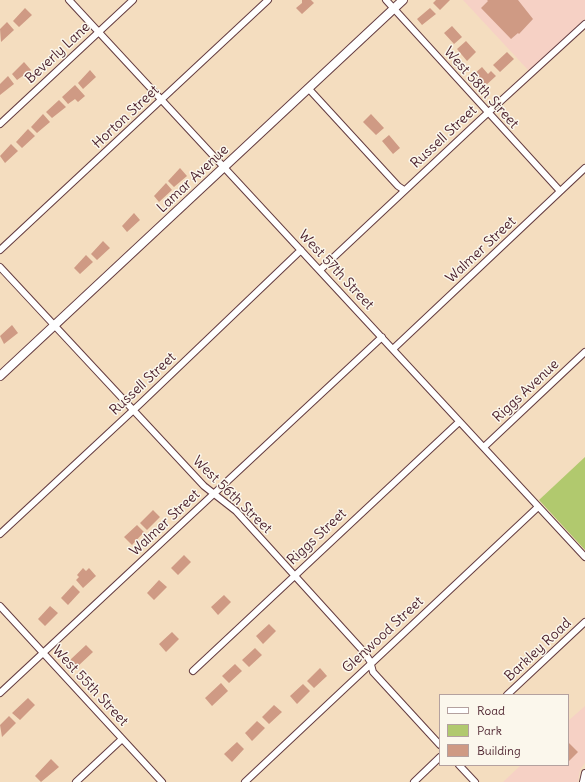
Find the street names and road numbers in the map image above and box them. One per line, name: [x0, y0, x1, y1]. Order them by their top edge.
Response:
street label: Beverly Lane: [22, 19, 94, 87]
street label: West 58th Street: [440, 44, 522, 132]
street label: Horton Street: [89, 82, 163, 152]
street label: Russell Street: [407, 102, 481, 172]
street label: Lamar Avenue: [154, 142, 232, 216]
street label: Walmer Street: [442, 213, 520, 287]
street label: West 57th Street: [295, 227, 377, 313]
street label: Russell Street: [106, 349, 180, 419]
street label: Riggs Avenue: [489, 356, 563, 426]
street label: West 56th Street: [189, 453, 275, 537]
street label: Walmer Street: [126, 486, 204, 560]
street label: Riggs Street: [284, 505, 350, 569]
street label: Glenwood Street: [339, 593, 427, 677]
street label: Barkley Road: [501, 615, 575, 685]
street label: West 55th Street: [48, 642, 132, 730]

